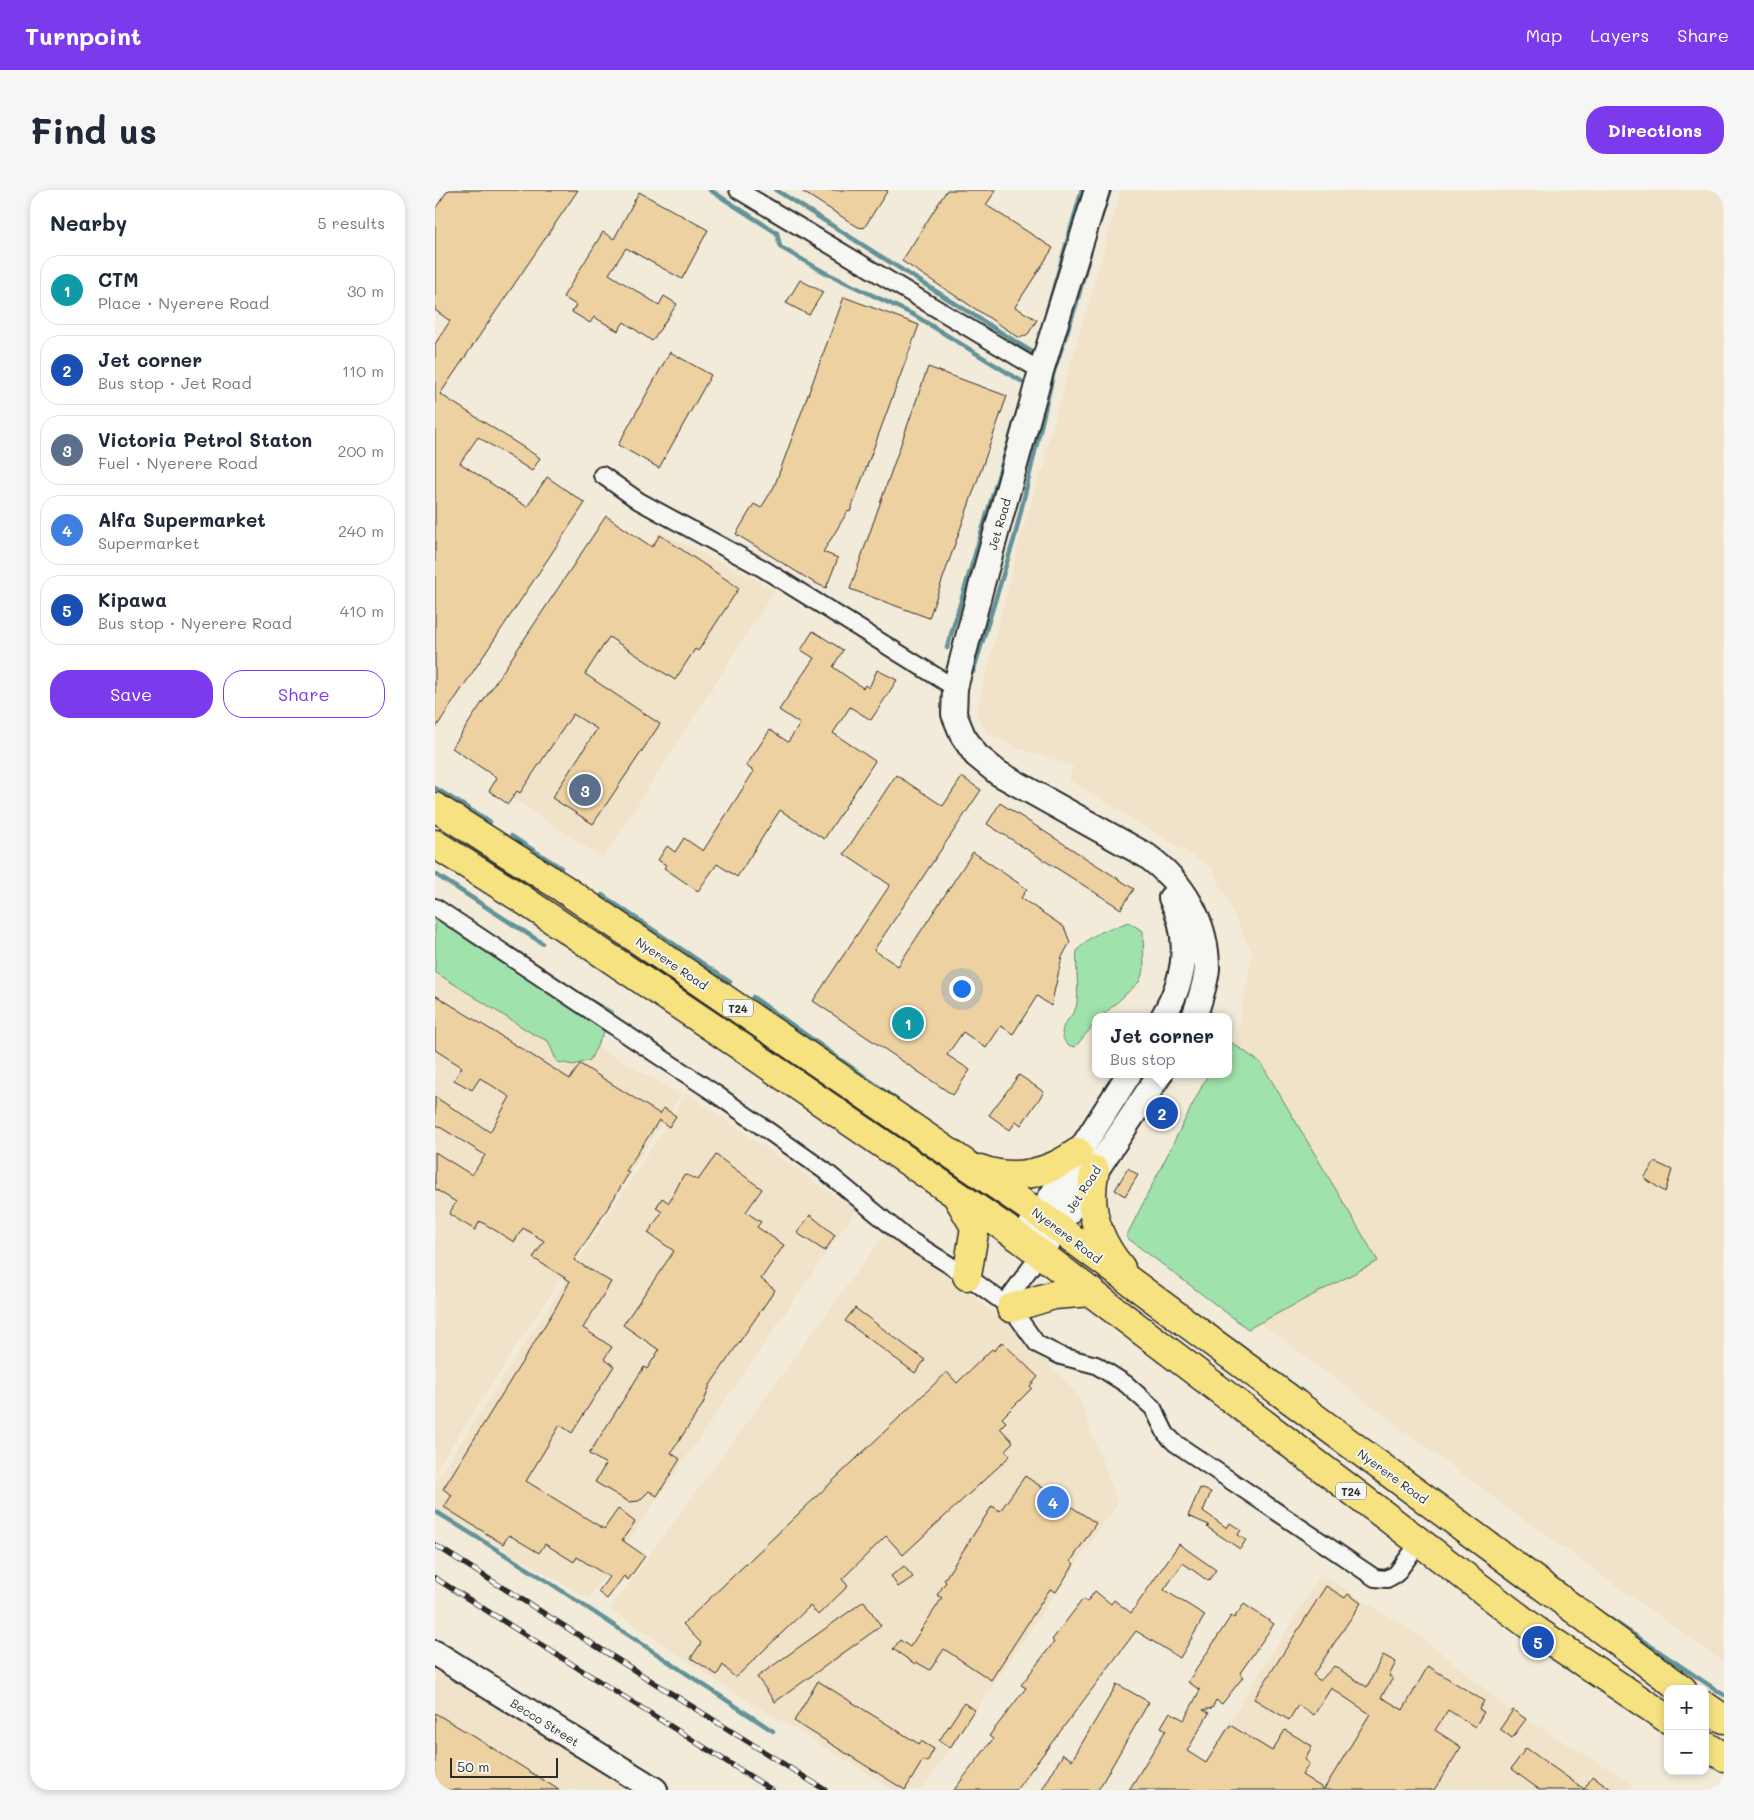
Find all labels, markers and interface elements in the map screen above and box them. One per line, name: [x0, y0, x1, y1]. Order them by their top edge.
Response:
text: Turnpoint: [25, 20, 141, 51]
text: Map: [1526, 23, 1562, 47]
text: Layers: [1590, 23, 1649, 47]
text: Share: [1677, 23, 1729, 47]
button: Directions: [1586, 106, 1724, 154]
text: Find us: [30, 107, 157, 153]
text: Nearby: [50, 209, 127, 236]
text: 5 results: [317, 212, 385, 233]
text: CTM: [98, 267, 139, 292]
text: 1: [63, 280, 71, 301]
text: 30 m: [347, 280, 384, 301]
text: Place · Nyerere Road: [98, 292, 269, 313]
text: Jet corner: [98, 347, 202, 372]
text: 2: [63, 360, 71, 381]
text: 110 m: [342, 360, 384, 381]
text: Bus stop · Jet Road: [98, 372, 252, 393]
text: Victoria Petrol Staton: [98, 427, 312, 452]
text: 3: [62, 440, 72, 461]
text: 200 m: [337, 440, 384, 461]
text: Fuel · Nyerere Road: [98, 452, 258, 473]
street label: Jet Road: [984, 496, 1014, 552]
text: Alfa Supermarket: [98, 507, 266, 532]
text: 4: [62, 520, 72, 541]
text: 240 m: [338, 520, 384, 541]
text: Supermarket: [98, 532, 200, 553]
text: Kipawa: [98, 587, 167, 612]
text: 5: [62, 600, 72, 621]
text: 410 m: [340, 600, 384, 621]
text: Bus stop · Nyerere Road: [98, 612, 292, 633]
button: Save: [50, 670, 213, 718]
button: Share: [223, 670, 385, 718]
pin: 3: [569, 771, 601, 809]
street label: Nyerere Road: [633, 933, 711, 993]
your location: [949, 976, 975, 1002]
road number: T24: [723, 1000, 753, 1016]
pin: 1: [892, 1004, 924, 1042]
popup: [1092, 1013, 1232, 1078]
text: Jet corner: [1110, 1023, 1214, 1048]
text: Bus stop: [1110, 1048, 1176, 1069]
pin: 2: [1146, 1094, 1178, 1132]
street label: Jet Road: [1062, 1162, 1104, 1216]
street label: Nyerere Road: [1029, 1204, 1105, 1267]
street label: Nyerere Road: [1355, 1445, 1432, 1507]
road number: T24: [1336, 1482, 1366, 1500]
pin: 4: [1037, 1483, 1069, 1521]
pin: 5: [1522, 1623, 1554, 1661]
map controls: [1664, 1685, 1709, 1775]
button: +: [1664, 1685, 1709, 1730]
street label: Becco Street: [508, 1695, 582, 1749]
button: −: [1664, 1730, 1709, 1775]
scale bar: [450, 1755, 557, 1778]
text: 50 m: [457, 1757, 489, 1776]

